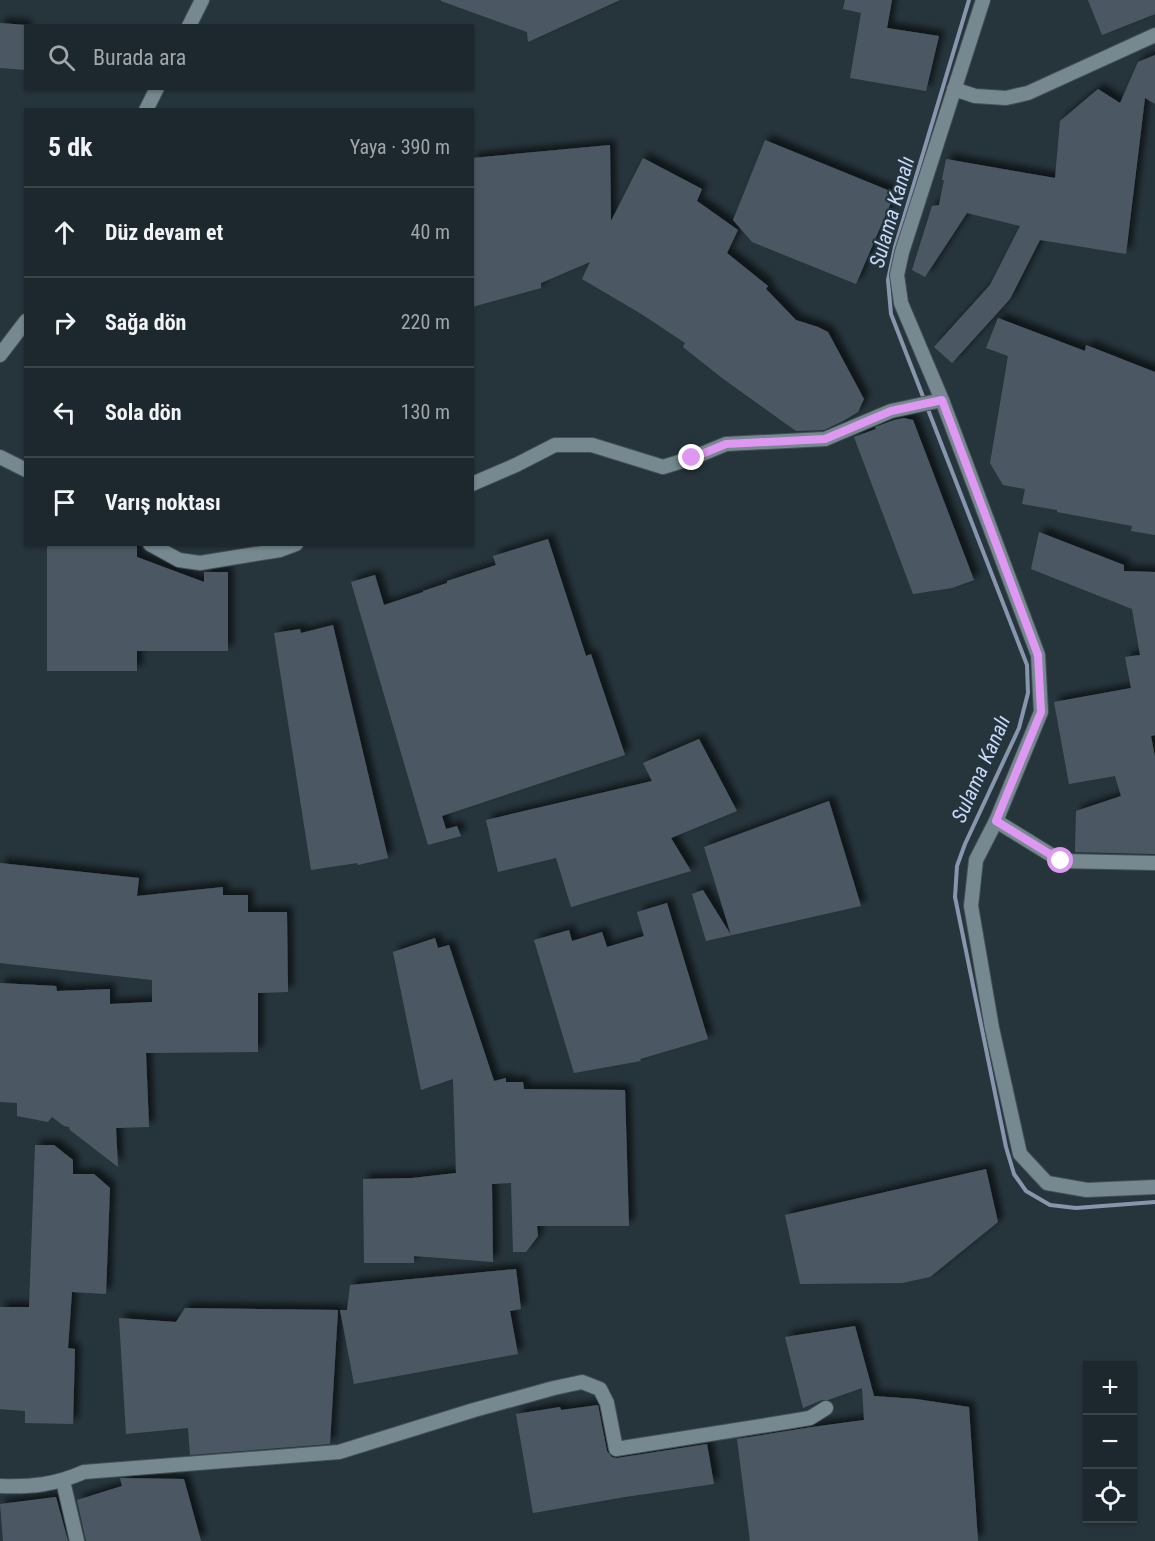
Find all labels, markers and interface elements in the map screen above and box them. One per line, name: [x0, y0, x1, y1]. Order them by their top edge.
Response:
search box: [24, 24, 474, 90]
icon: search: [45, 41, 78, 74]
text: Burada ara: [93, 45, 186, 70]
text: 5 dk: [48, 132, 92, 162]
text: Yaya · 390 m: [350, 135, 450, 159]
water label: Sulama Kanalı: [865, 153, 919, 270]
icon: ahead: [48, 216, 81, 249]
text: Düz devam et: [105, 220, 223, 245]
text: 40 m: [411, 220, 450, 244]
icon: right: [48, 306, 81, 339]
text: Sağa dön: [105, 310, 186, 335]
text: 220 m: [401, 310, 450, 334]
icon: left: [48, 396, 81, 429]
text: Sola dön: [105, 400, 181, 425]
text: 130 m: [401, 400, 450, 424]
route end: [678, 444, 704, 470]
icon: arrive: [48, 486, 81, 519]
text: Varış noktası: [105, 490, 221, 515]
water label: Sulama Kanalı: [947, 712, 1015, 826]
route start: [1047, 847, 1073, 873]
map controls: [1083, 1361, 1137, 1523]
button: +: [1083, 1361, 1137, 1415]
button: −: [1083, 1415, 1137, 1469]
button: locate: [1083, 1469, 1137, 1523]

